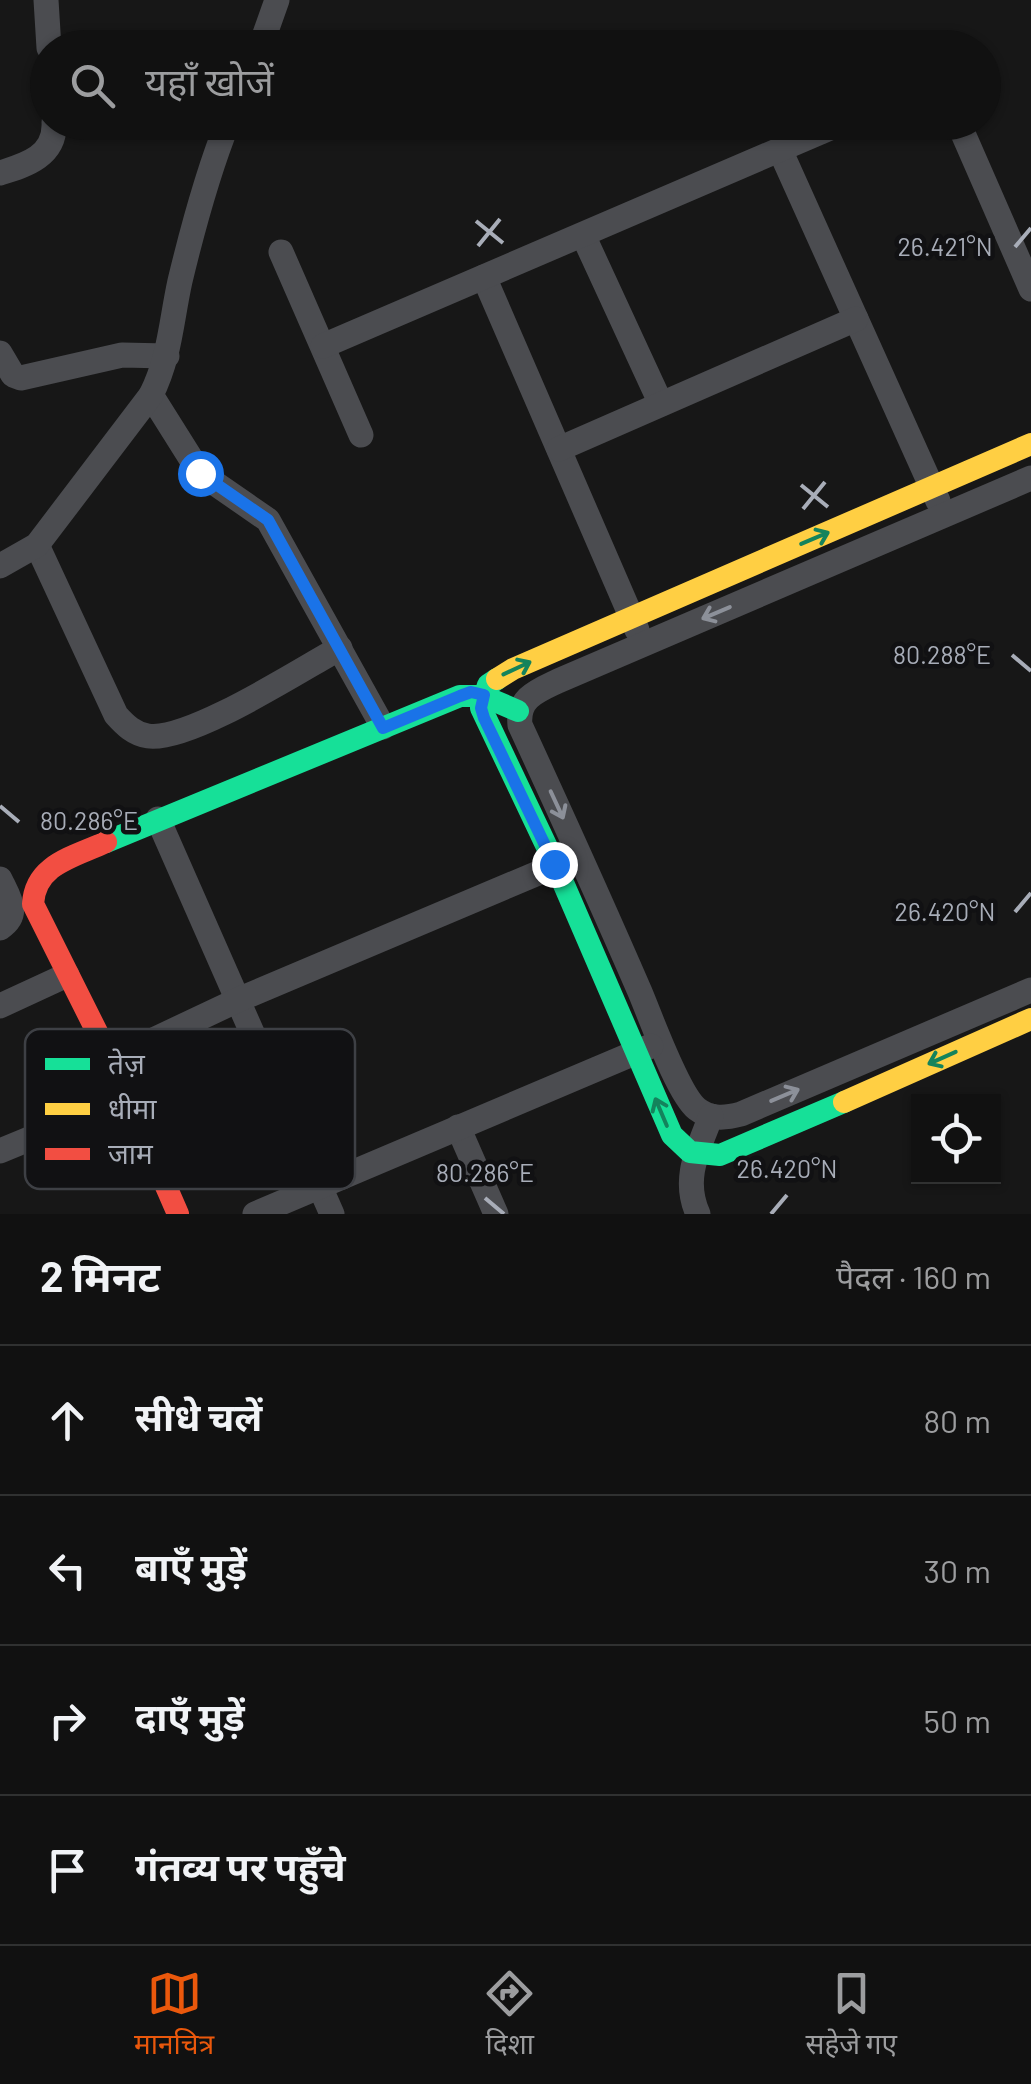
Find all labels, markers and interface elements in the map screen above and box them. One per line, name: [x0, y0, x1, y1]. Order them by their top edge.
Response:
search box: [30, 30, 1001, 140]
icon: search: [65, 58, 120, 113]
text: यहाँ खोजें: [145, 58, 274, 104]
text: 26.421°N: [897, 231, 993, 261]
route start: [178, 451, 224, 497]
one-way arrow: [799, 528, 830, 546]
one-way arrow: [701, 605, 732, 623]
text: 80.288°E: [893, 639, 991, 669]
one-way arrow: [501, 658, 532, 676]
one-way arrow: [549, 789, 567, 819]
text: 80.286°E: [40, 805, 138, 835]
route end: [532, 842, 578, 888]
text: 26.420°N: [895, 896, 995, 926]
legend: [25, 1029, 355, 1189]
text: तेज़: [108, 1046, 146, 1080]
one-way arrow: [928, 1050, 958, 1069]
one-way arrow: [769, 1085, 800, 1103]
text: धीमा: [108, 1091, 157, 1125]
map controls: [911, 1094, 1001, 1184]
button: locate: [911, 1094, 1001, 1184]
one-way arrow: [651, 1097, 669, 1127]
text: जाम: [108, 1136, 154, 1170]
text: 26.420°N: [737, 1153, 837, 1183]
text: 80.286°E: [436, 1157, 534, 1187]
text: 2 मिनट: [40, 1250, 160, 1300]
text: पैदल · 160 m: [836, 1257, 991, 1295]
icon: ahead: [40, 1393, 95, 1448]
text: सीधे चलें: [135, 1393, 262, 1439]
text: 80 m: [923, 1401, 991, 1439]
icon: left: [40, 1543, 95, 1598]
text: बाएँ मुड़ें: [135, 1543, 247, 1589]
text: 30 m: [924, 1551, 991, 1589]
icon: right: [40, 1693, 95, 1748]
text: दाएँ मुड़ें: [135, 1693, 245, 1739]
text: 50 m: [924, 1701, 991, 1739]
icon: arrive: [40, 1843, 95, 1898]
text: गंतव्य पर पहुँचे: [135, 1843, 346, 1889]
tab: मानचित्र: [134, 1966, 214, 2065]
tab: दिशा: [482, 1966, 537, 2065]
tab: सहेजे गए: [805, 1966, 897, 2065]

